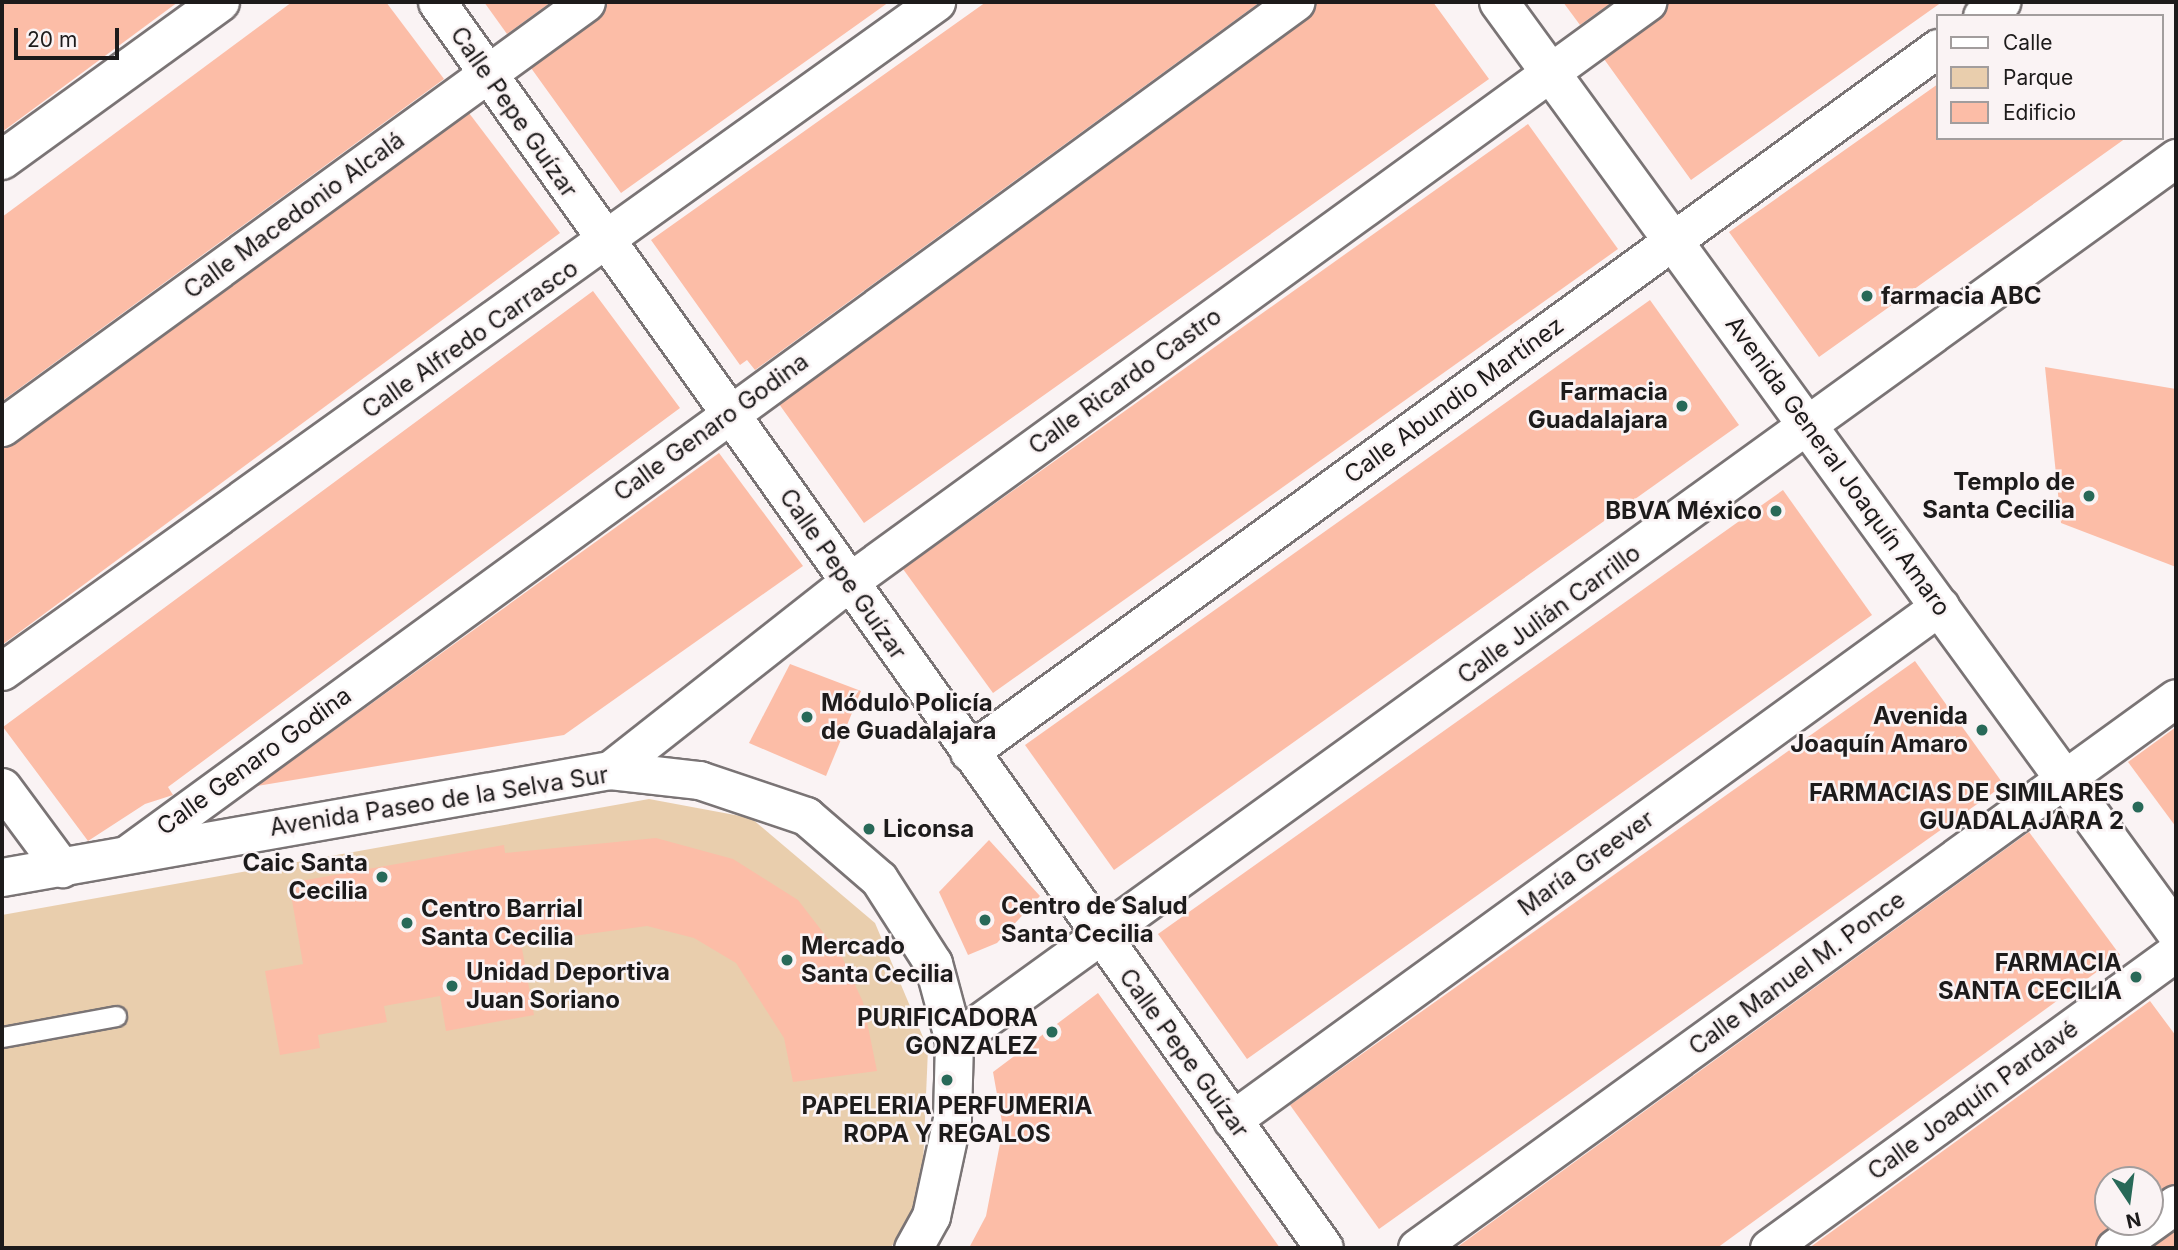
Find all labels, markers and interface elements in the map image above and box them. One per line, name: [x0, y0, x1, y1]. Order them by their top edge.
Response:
scale bar: [18, 14, 122, 58]
legend: [1937, 14, 2164, 140]
street label: Calle Pepe Guízar: [444, 21, 584, 203]
text: 20 m: [27, 27, 77, 52]
text: Calle: [2003, 30, 2053, 55]
text: Parque: [2003, 65, 2073, 90]
text: Edificio: [2003, 100, 2076, 125]
street label: Calle Macedonio Alcalá: [178, 125, 410, 305]
street label: Calle Alfredo Carrasco: [357, 254, 583, 424]
place label: farmacia ABC: [1881, 282, 2042, 310]
marker: farmacia ABC: [1859, 288, 1875, 304]
street label: Calle Ricardo Castro: [1023, 301, 1227, 461]
street label: Avenida General Joaquín Amaro: [1720, 310, 1956, 622]
street label: Calle Abundio Martínez: [1339, 311, 1569, 489]
street label: Calle Genaro Godina: [608, 347, 814, 507]
place label: Farmacia Guadalajara: [1528, 378, 1668, 434]
marker: Farmacia Guadalajara: [1674, 398, 1690, 414]
place label: Templo de Santa Cecilia: [1922, 468, 2075, 524]
street label: Calle Pepe Guízar: [773, 483, 913, 665]
marker: Templo de Santa Cecilia: [2081, 488, 2097, 504]
place label: BBVA México: [1605, 497, 1762, 525]
marker: BBVA México: [1768, 503, 1784, 519]
street label: Calle Julián Carrillo: [1452, 538, 1646, 690]
street label: Calle Genaro Godina: [151, 681, 357, 841]
place label: Módulo Policía de Guadalajara: [821, 689, 996, 745]
place label: Avenida Joaquín Amaro: [1790, 702, 1968, 758]
marker: Módulo Policía de Guadalajara: [799, 709, 815, 725]
marker: Avenida Joaquín Amaro: [1974, 722, 1990, 738]
street label: Avenida Paseo de la Selva Sur: [268, 760, 610, 842]
place label: FARMACIAS DE SIMILARES GUADALAJARA 2: [1809, 779, 2124, 835]
marker: FARMACIAS DE SIMILARES GUADALAJARA 2: [2130, 799, 2146, 815]
street label: María Greever: [1513, 804, 1659, 922]
place label: Liconsa: [883, 815, 974, 843]
marker: Liconsa: [861, 821, 877, 837]
place label: Caic Santa Cecilia: [243, 849, 368, 905]
marker: Caic Santa Cecilia: [374, 869, 390, 885]
street label: Calle Manuel M. Ponce: [1683, 885, 1911, 1061]
place label: Centro de Salud Santa Cecilia: [1001, 892, 1188, 948]
place label: Centro Barrial Santa Cecilia: [421, 895, 583, 951]
marker: Centro de Salud Santa Cecilia: [975, 910, 995, 930]
marker: Centro Barrial Santa Cecilia: [399, 915, 415, 931]
place label: Mercado Santa Cecilia: [801, 932, 954, 988]
place label: FARMACIA SANTA CECILIA: [1938, 949, 2122, 1005]
marker: Mercado Santa Cecilia: [779, 952, 795, 968]
place label: Unidad Deportiva Juan Soriano: [466, 958, 670, 1014]
street label: Calle Pepe Guízar: [1113, 963, 1255, 1143]
marker: FARMACIA SANTA CECILIA: [2128, 969, 2144, 985]
marker: Unidad Deportiva Juan Soriano: [444, 978, 460, 994]
place label: PURIFICADORA GONZALEZ: [857, 1004, 1038, 1060]
street label: Calle Joaquín Pardavé: [1862, 1014, 2084, 1186]
marker: PURIFICADORA GONZALEZ: [1044, 1024, 1060, 1040]
marker: PAPELERIA PERFUMERIA ROPA Y REGALOS: [939, 1072, 955, 1088]
place label: PAPELERIA PERFUMERIA ROPA Y REGALOS: [802, 1092, 1092, 1148]
north arrow: [2094, 1166, 2164, 1236]
text: N: [2124, 1207, 2143, 1233]

